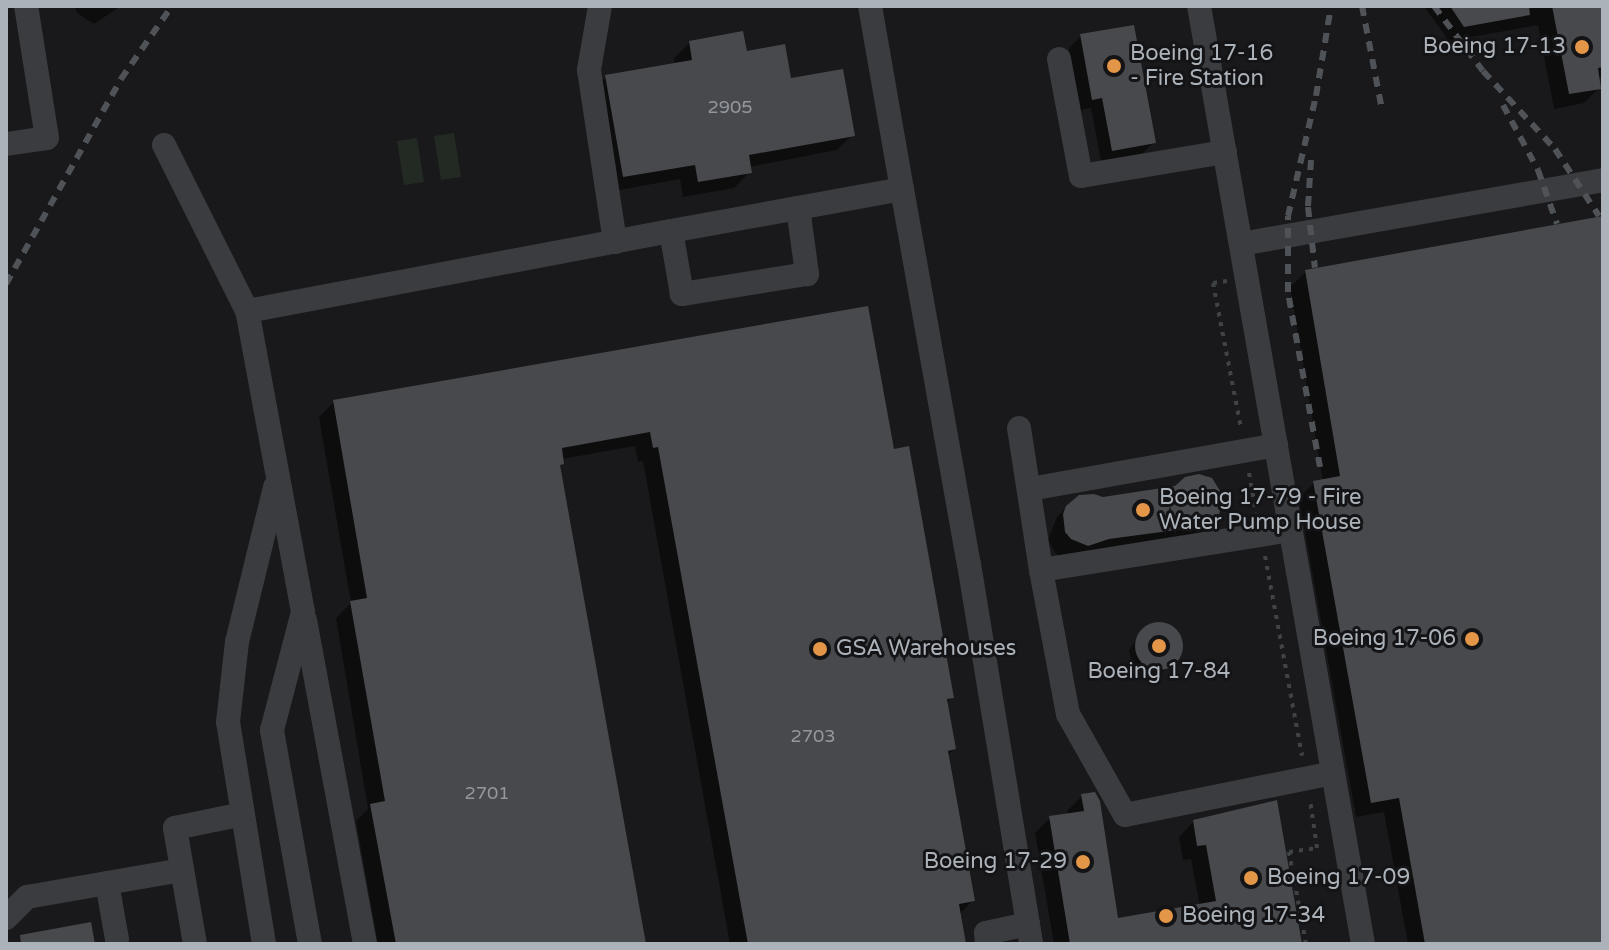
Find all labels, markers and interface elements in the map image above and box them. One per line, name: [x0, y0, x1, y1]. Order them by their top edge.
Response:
place label: Boeing 17-13: [1423, 34, 1566, 60]
marker: Boeing 17-13: [1573, 38, 1591, 56]
place label: Boeing 17-16 - Fire Station: [1130, 40, 1273, 92]
marker: Boeing 17-16 - Fire Station: [1105, 57, 1123, 75]
house number: 2905: [707, 96, 753, 118]
place label: Boeing 17-79 - Fire Water Pump House: [1159, 484, 1361, 536]
marker: Boeing 17-79 - Fire Water Pump House: [1134, 501, 1152, 519]
place label: Boeing 17-06: [1313, 626, 1456, 652]
marker: Boeing 17-06: [1463, 630, 1481, 648]
place label: GSA Warehouses: [836, 636, 1016, 662]
marker: Boeing 17-84: [1150, 637, 1168, 655]
marker: GSA Warehouses: [811, 640, 829, 658]
place label: Boeing 17-84: [1087, 659, 1231, 685]
house number: 2703: [790, 725, 836, 747]
house number: 2701: [464, 782, 510, 804]
place label: Boeing 17-29: [924, 849, 1067, 875]
marker: Boeing 17-29: [1074, 853, 1092, 871]
place label: Boeing 17-09: [1267, 865, 1410, 891]
marker: Boeing 17-09: [1242, 869, 1260, 887]
place label: Boeing 17-34: [1182, 903, 1325, 929]
marker: Boeing 17-34: [1157, 907, 1175, 925]

